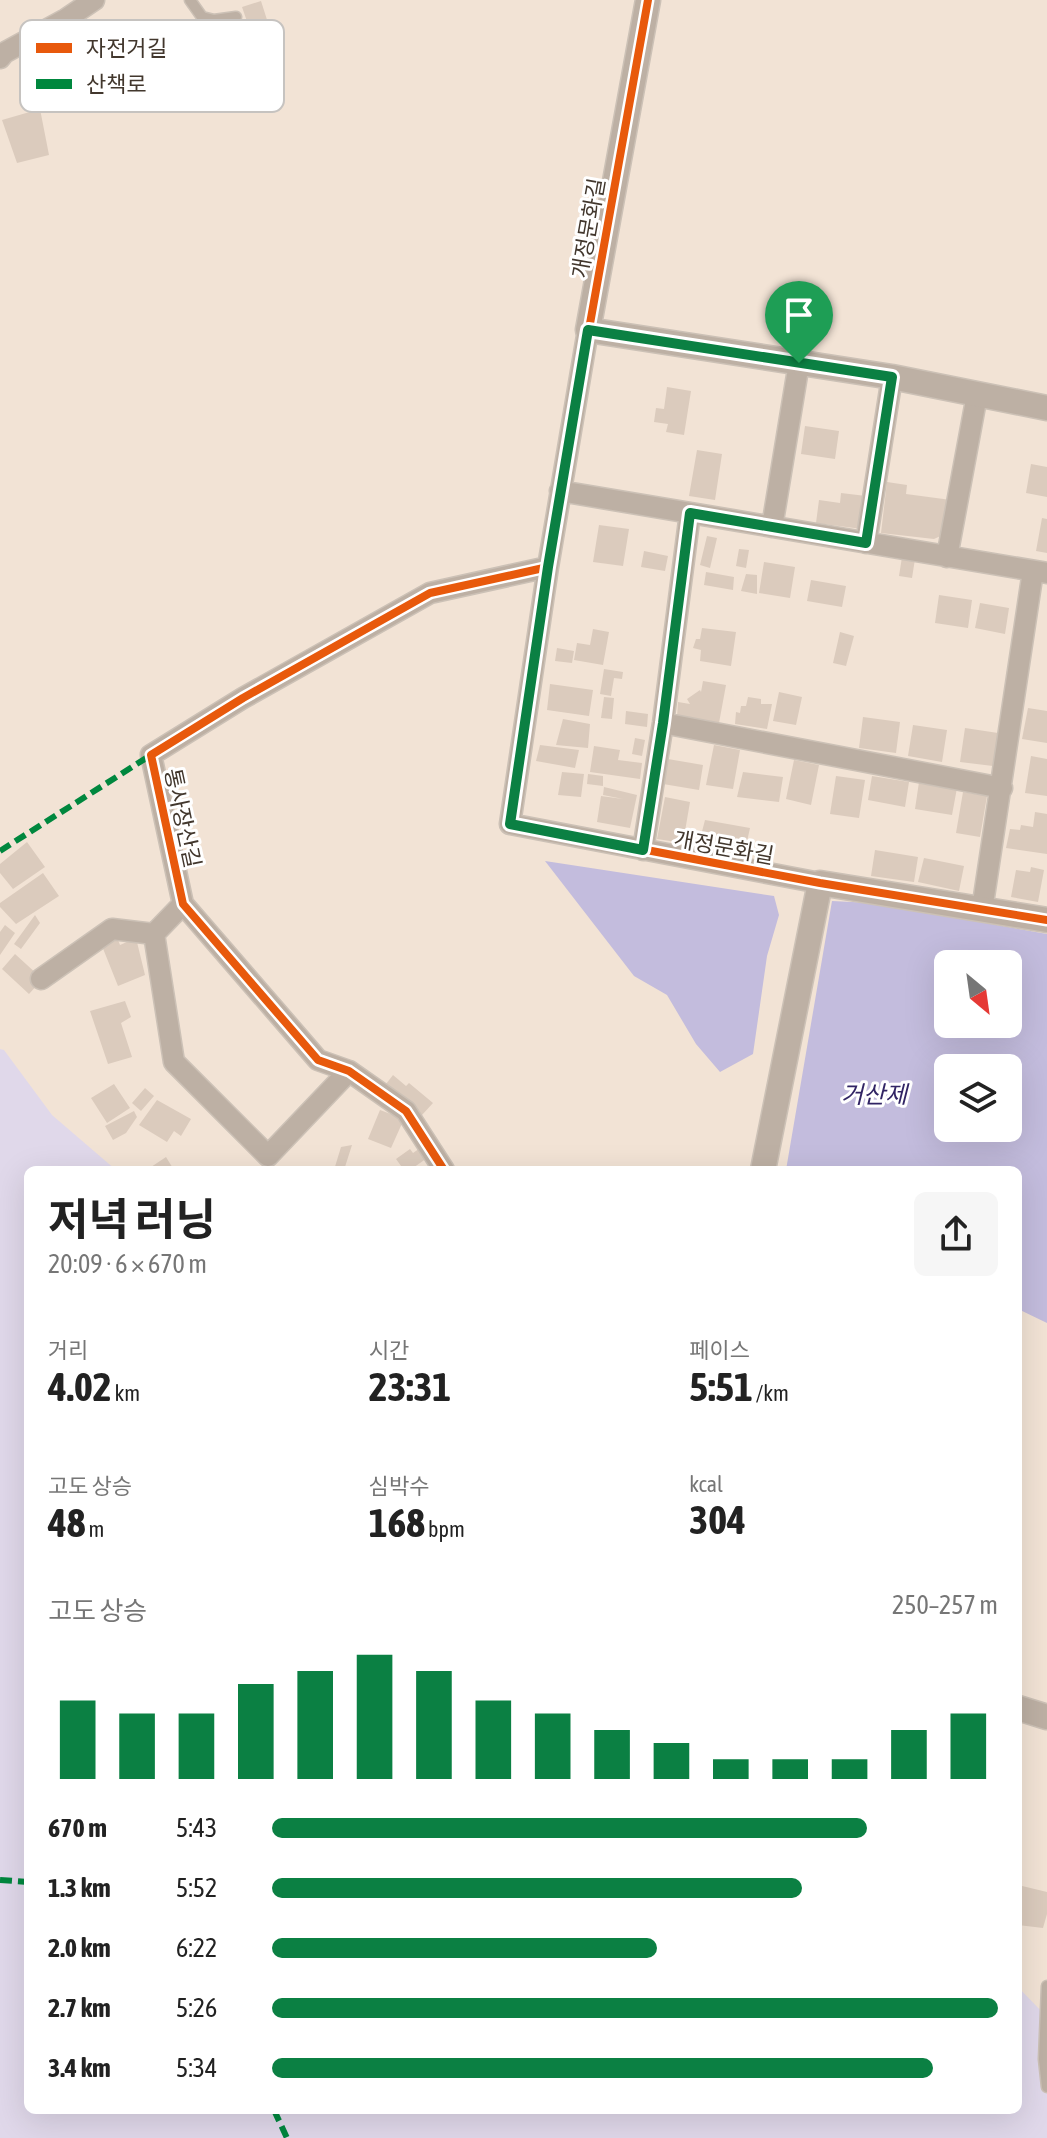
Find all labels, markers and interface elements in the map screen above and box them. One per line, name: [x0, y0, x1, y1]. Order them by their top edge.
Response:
legend: [20, 20, 284, 112]
text: 자전거길: [86, 35, 167, 61]
text: 산책로: [86, 71, 147, 97]
street label: 개정문화길: [566, 176, 610, 280]
pin: [765, 281, 833, 363]
icon: arrive: [777, 293, 821, 337]
street label: 통사장산길: [160, 766, 206, 870]
street label: 개정문화길: [672, 825, 776, 869]
north arrow: [934, 950, 1022, 1038]
map controls: [934, 950, 1022, 1142]
button: layers: [934, 1054, 1022, 1142]
water label: 거산제: [841, 1081, 910, 1108]
button: share: [914, 1192, 998, 1276]
text: 저녁 러닝: [48, 1194, 216, 1244]
text: 20:09 · 6 × 670 m: [48, 1249, 207, 1279]
text: 거리: [48, 1337, 88, 1363]
text: 시간: [369, 1337, 409, 1363]
text: 페이스: [689, 1337, 750, 1363]
text: 4.02: [48, 1364, 112, 1409]
text: 23:31: [369, 1364, 451, 1409]
text: 5:51: [689, 1364, 753, 1409]
text: km: [112, 1380, 140, 1406]
text: /km: [753, 1380, 789, 1406]
text: kcal: [689, 1471, 723, 1497]
text: 고도 상승: [48, 1473, 132, 1499]
text: 심박수: [369, 1473, 429, 1499]
text: 304: [689, 1497, 746, 1542]
text: 48: [48, 1500, 86, 1545]
text: 168: [369, 1500, 425, 1545]
text: m: [86, 1516, 104, 1542]
text: bpm: [425, 1516, 465, 1542]
text: 250–257 m: [892, 1590, 998, 1620]
text: 고도 상승: [48, 1596, 147, 1626]
text: 670 m: [48, 1813, 107, 1843]
text: 5:43: [176, 1813, 217, 1843]
text: 1.3 km: [48, 1873, 111, 1903]
text: 5:52: [176, 1873, 217, 1903]
text: 2.0 km: [48, 1933, 111, 1963]
text: 6:22: [176, 1933, 217, 1963]
text: 2.7 km: [48, 1993, 111, 2023]
text: 5:26: [176, 1993, 217, 2023]
text: 3.4 km: [48, 2053, 111, 2083]
text: 5:34: [176, 2053, 217, 2083]

